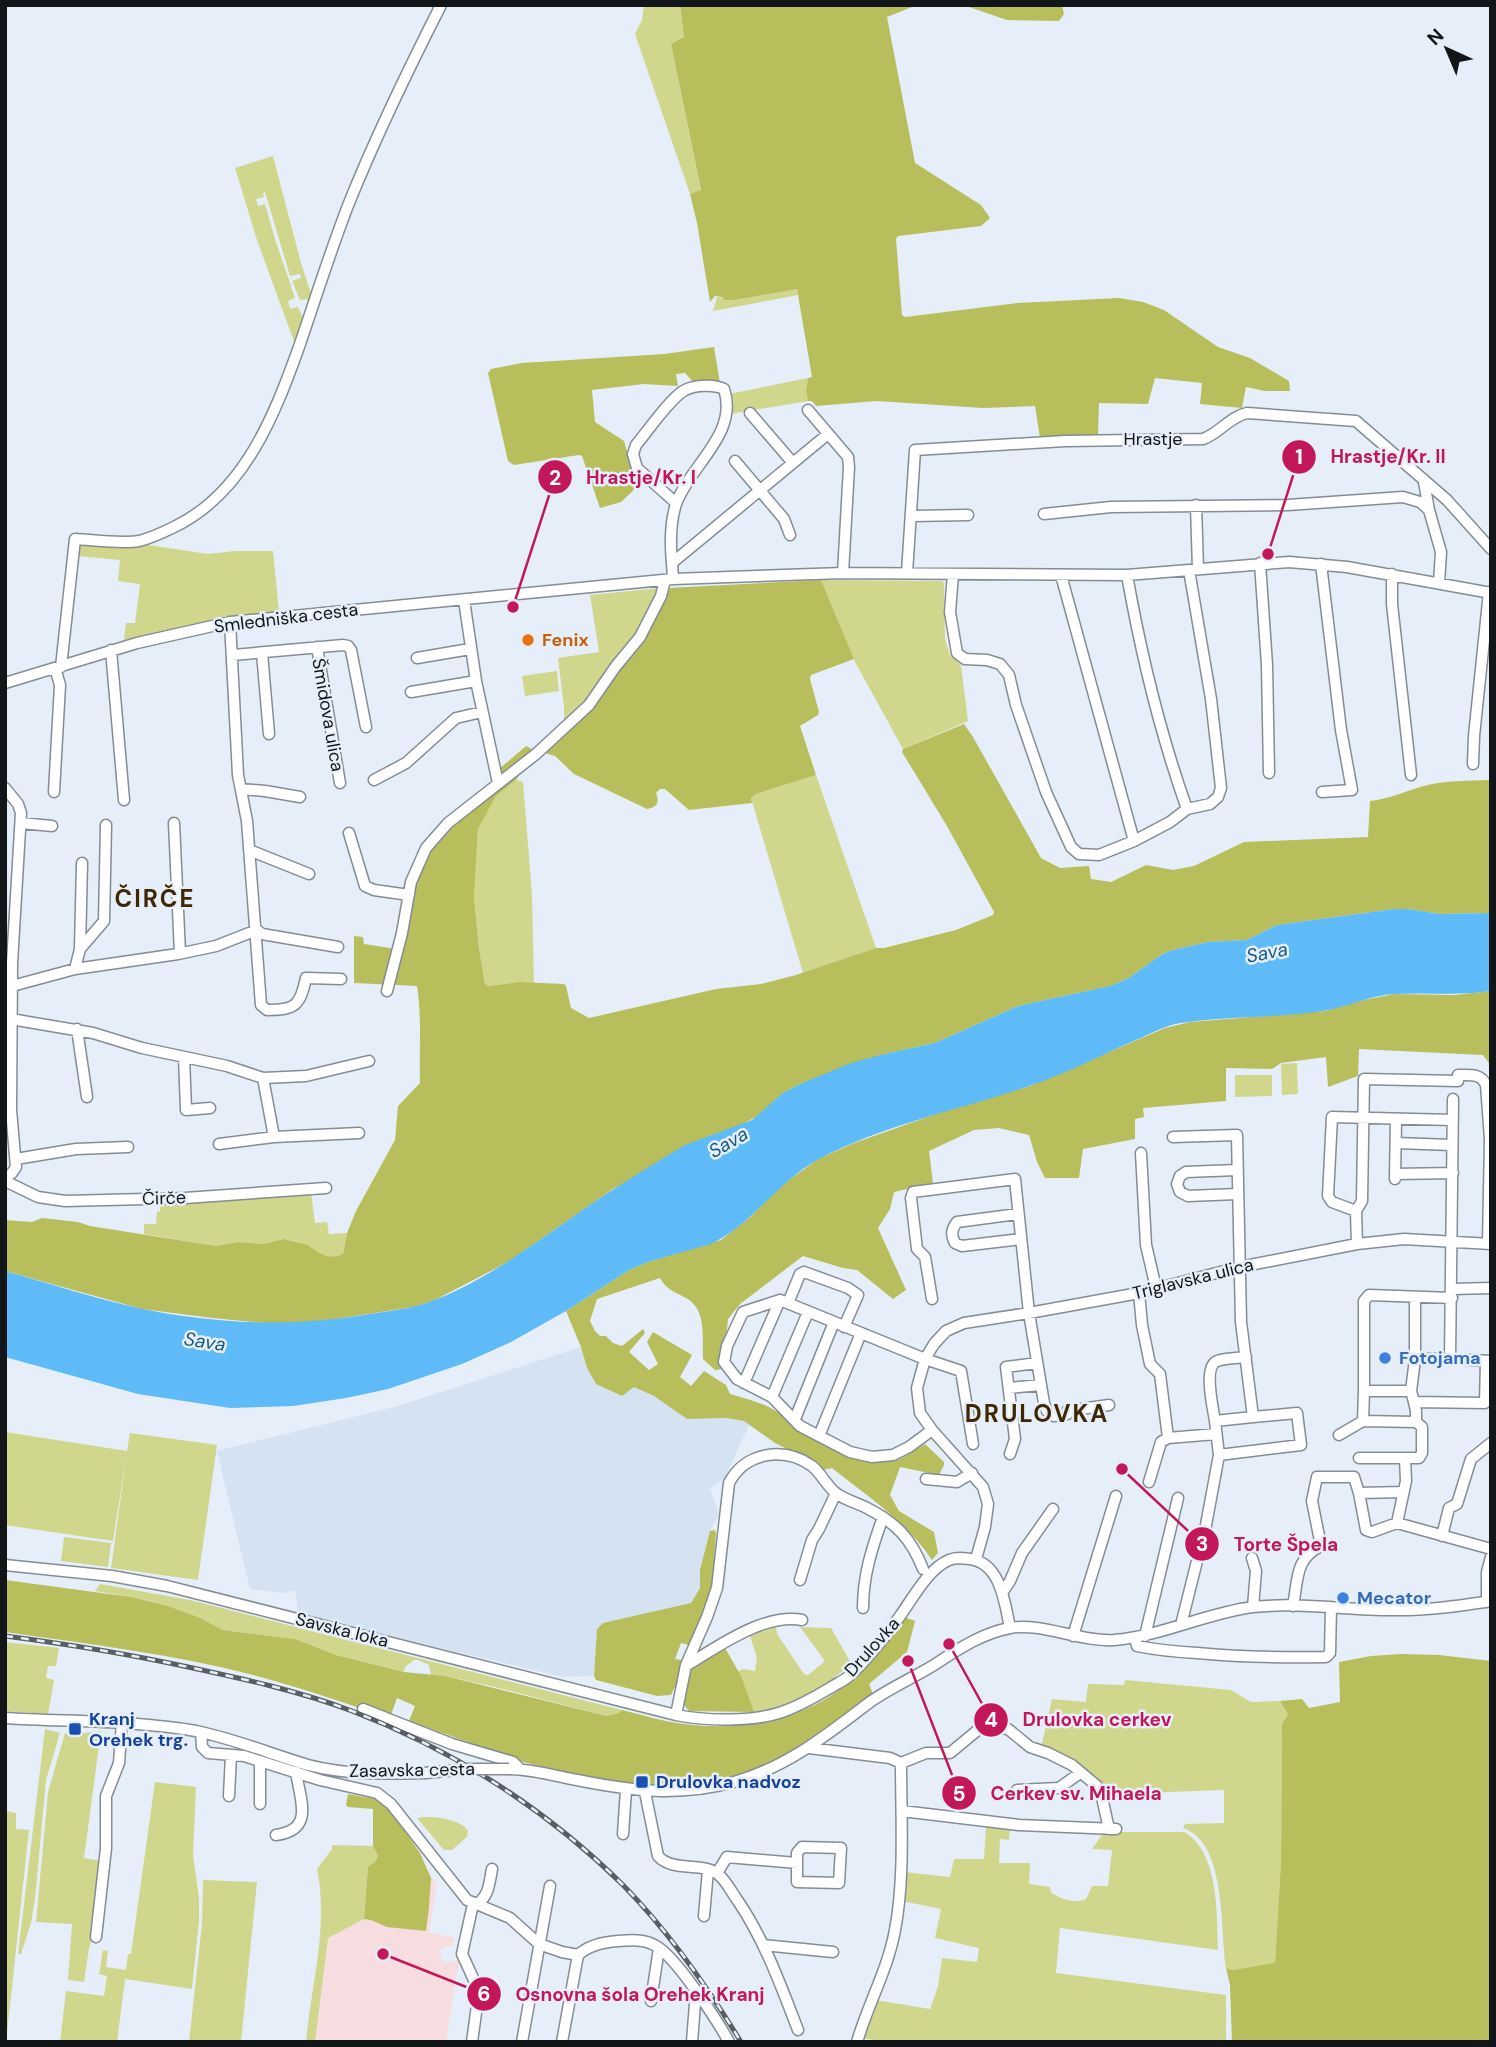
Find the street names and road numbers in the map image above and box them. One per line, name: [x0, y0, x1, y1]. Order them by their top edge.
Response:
street label: Hrastje: [1123, 427, 1183, 451]
street label: Smledniška cesta: [212, 597, 360, 639]
street label: Šmidova ulica: [306, 656, 350, 774]
street label: Čirče: [142, 1185, 186, 1211]
street label: Triglavska ulica: [1130, 1252, 1256, 1306]
street label: Savska loka: [293, 1607, 391, 1653]
street label: Drulovka: [839, 1612, 905, 1682]
street label: Zasavska cesta: [349, 1757, 475, 1783]

